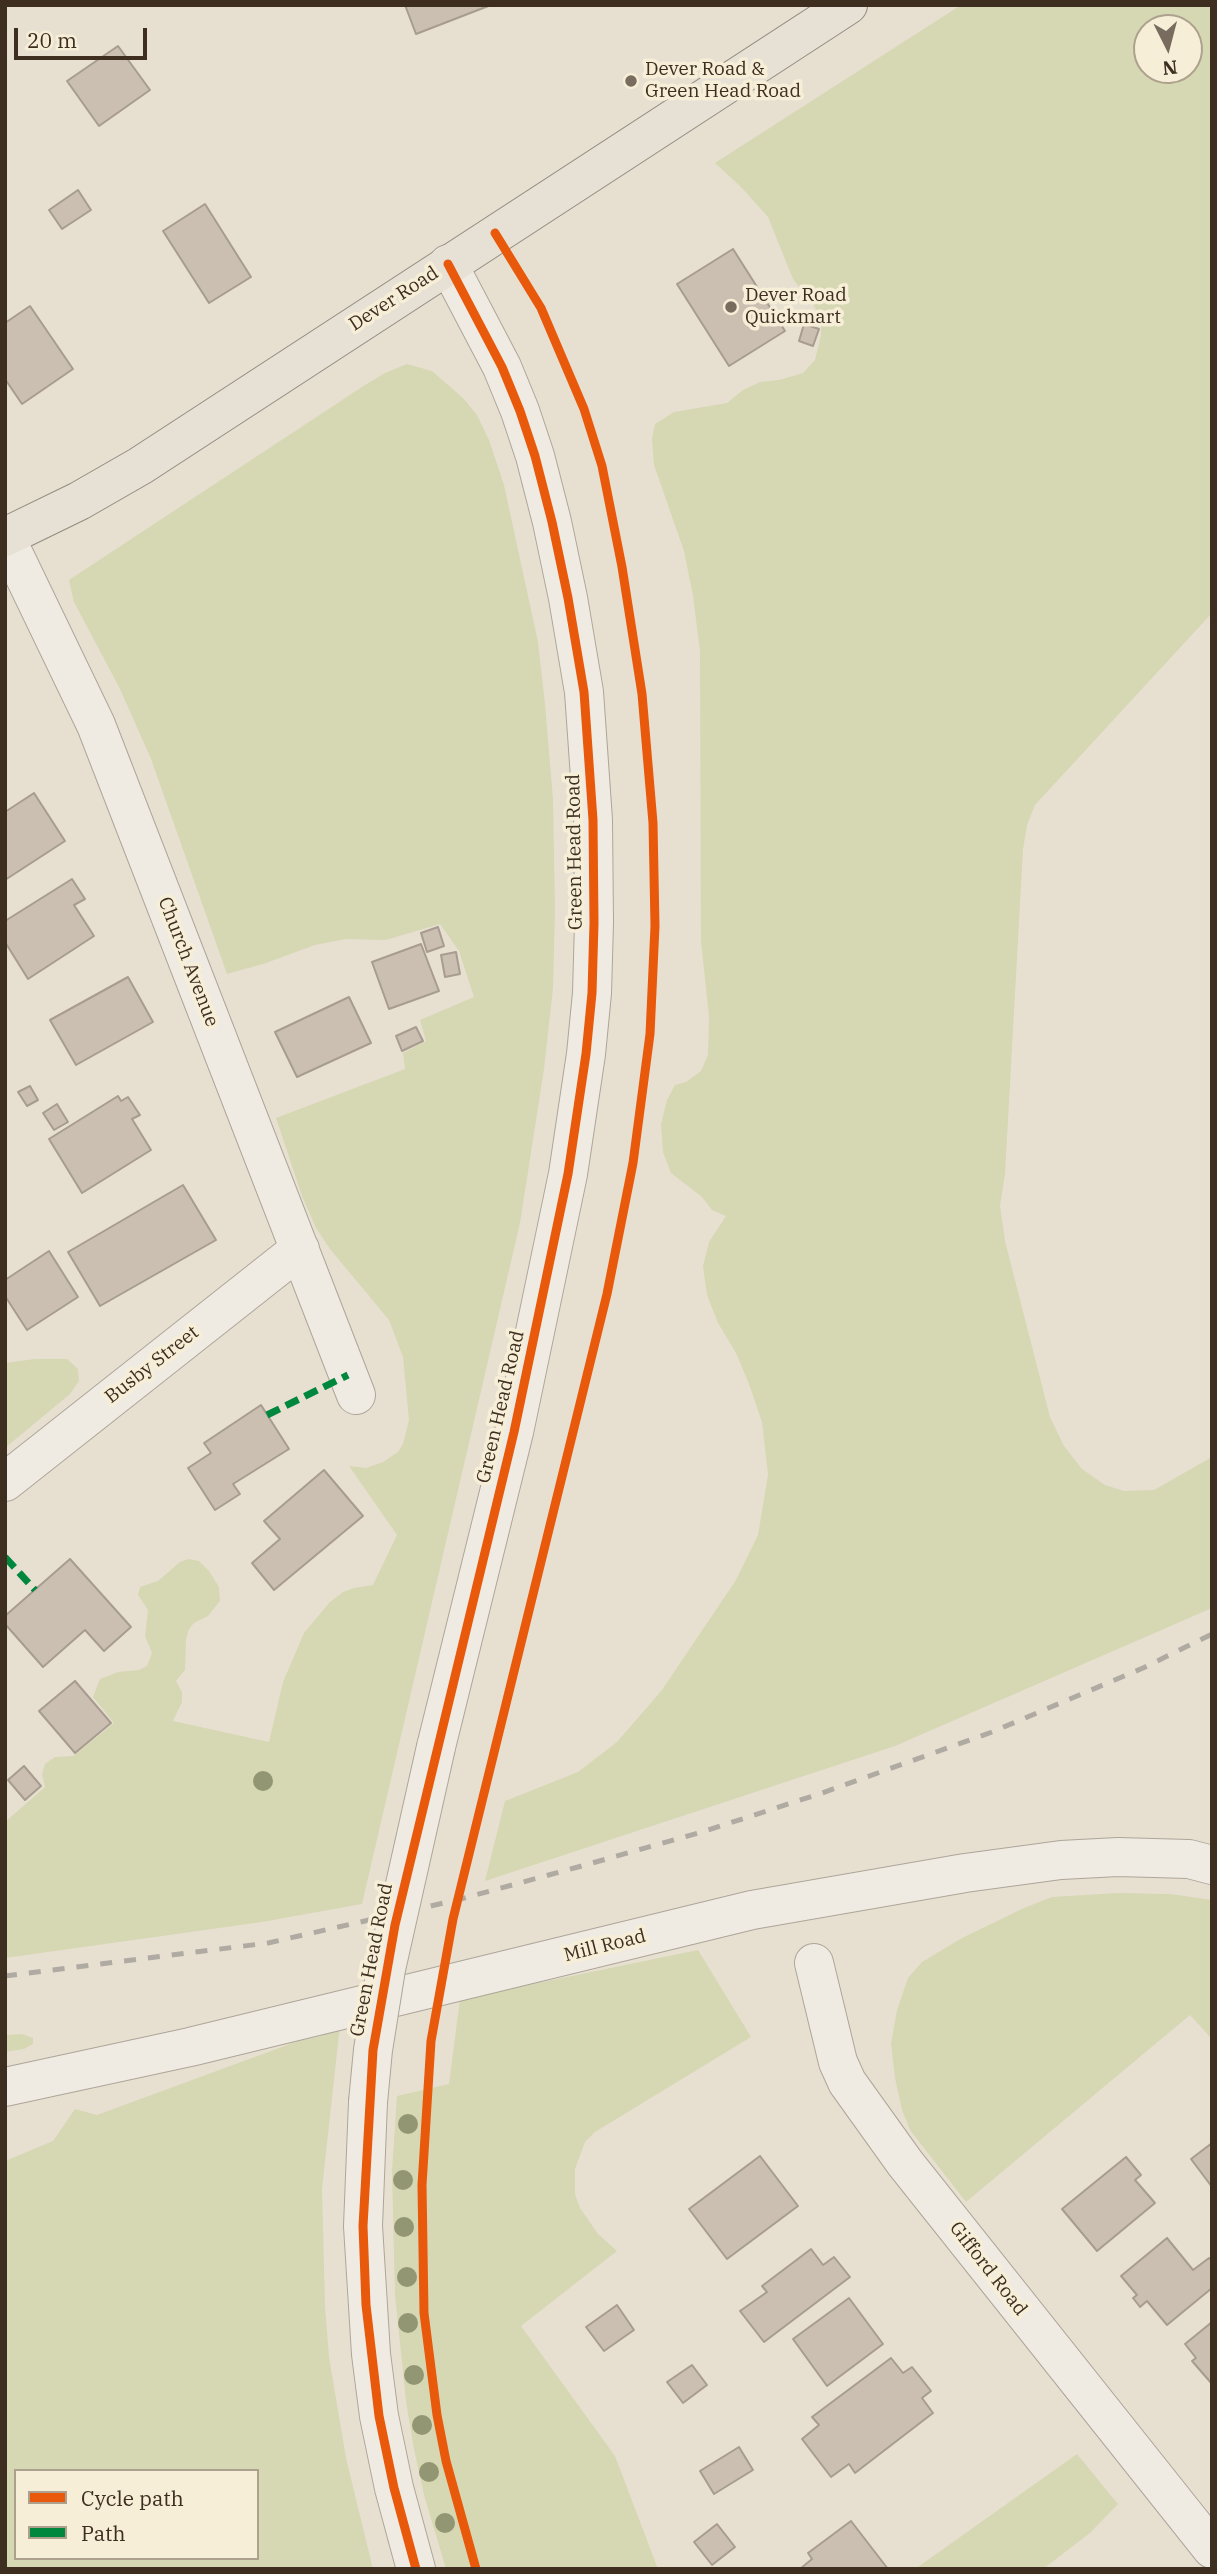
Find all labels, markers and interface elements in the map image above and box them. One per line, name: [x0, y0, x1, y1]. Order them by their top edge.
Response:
scale bar: [18, 14, 150, 58]
north arrow: [1133, 14, 1203, 84]
text: 20 m: [27, 26, 77, 54]
text: N: [1161, 55, 1179, 81]
place label: Dever Road & Green Head Road: [645, 59, 801, 103]
marker: Dever Road & Green Head Road: [623, 73, 639, 89]
street label: Dever Road: [345, 262, 443, 336]
place label: Dever Road Quickmart: [745, 285, 847, 329]
marker: Dever Road Quickmart: [723, 299, 739, 315]
street label: Green Head Road: [562, 774, 588, 930]
street label: Church Avenue: [153, 894, 223, 1030]
street label: Busby Street: [101, 1321, 203, 1409]
street label: Green Head Road: [472, 1328, 530, 1486]
street label: Green Head Road: [346, 1881, 398, 2039]
street label: Mill Road: [562, 1925, 648, 1967]
street label: Gifford Road: [944, 2217, 1032, 2321]
legend: [14, 2469, 259, 2560]
text: Cycle path: [81, 2484, 184, 2512]
text: Path: [81, 2519, 126, 2547]

